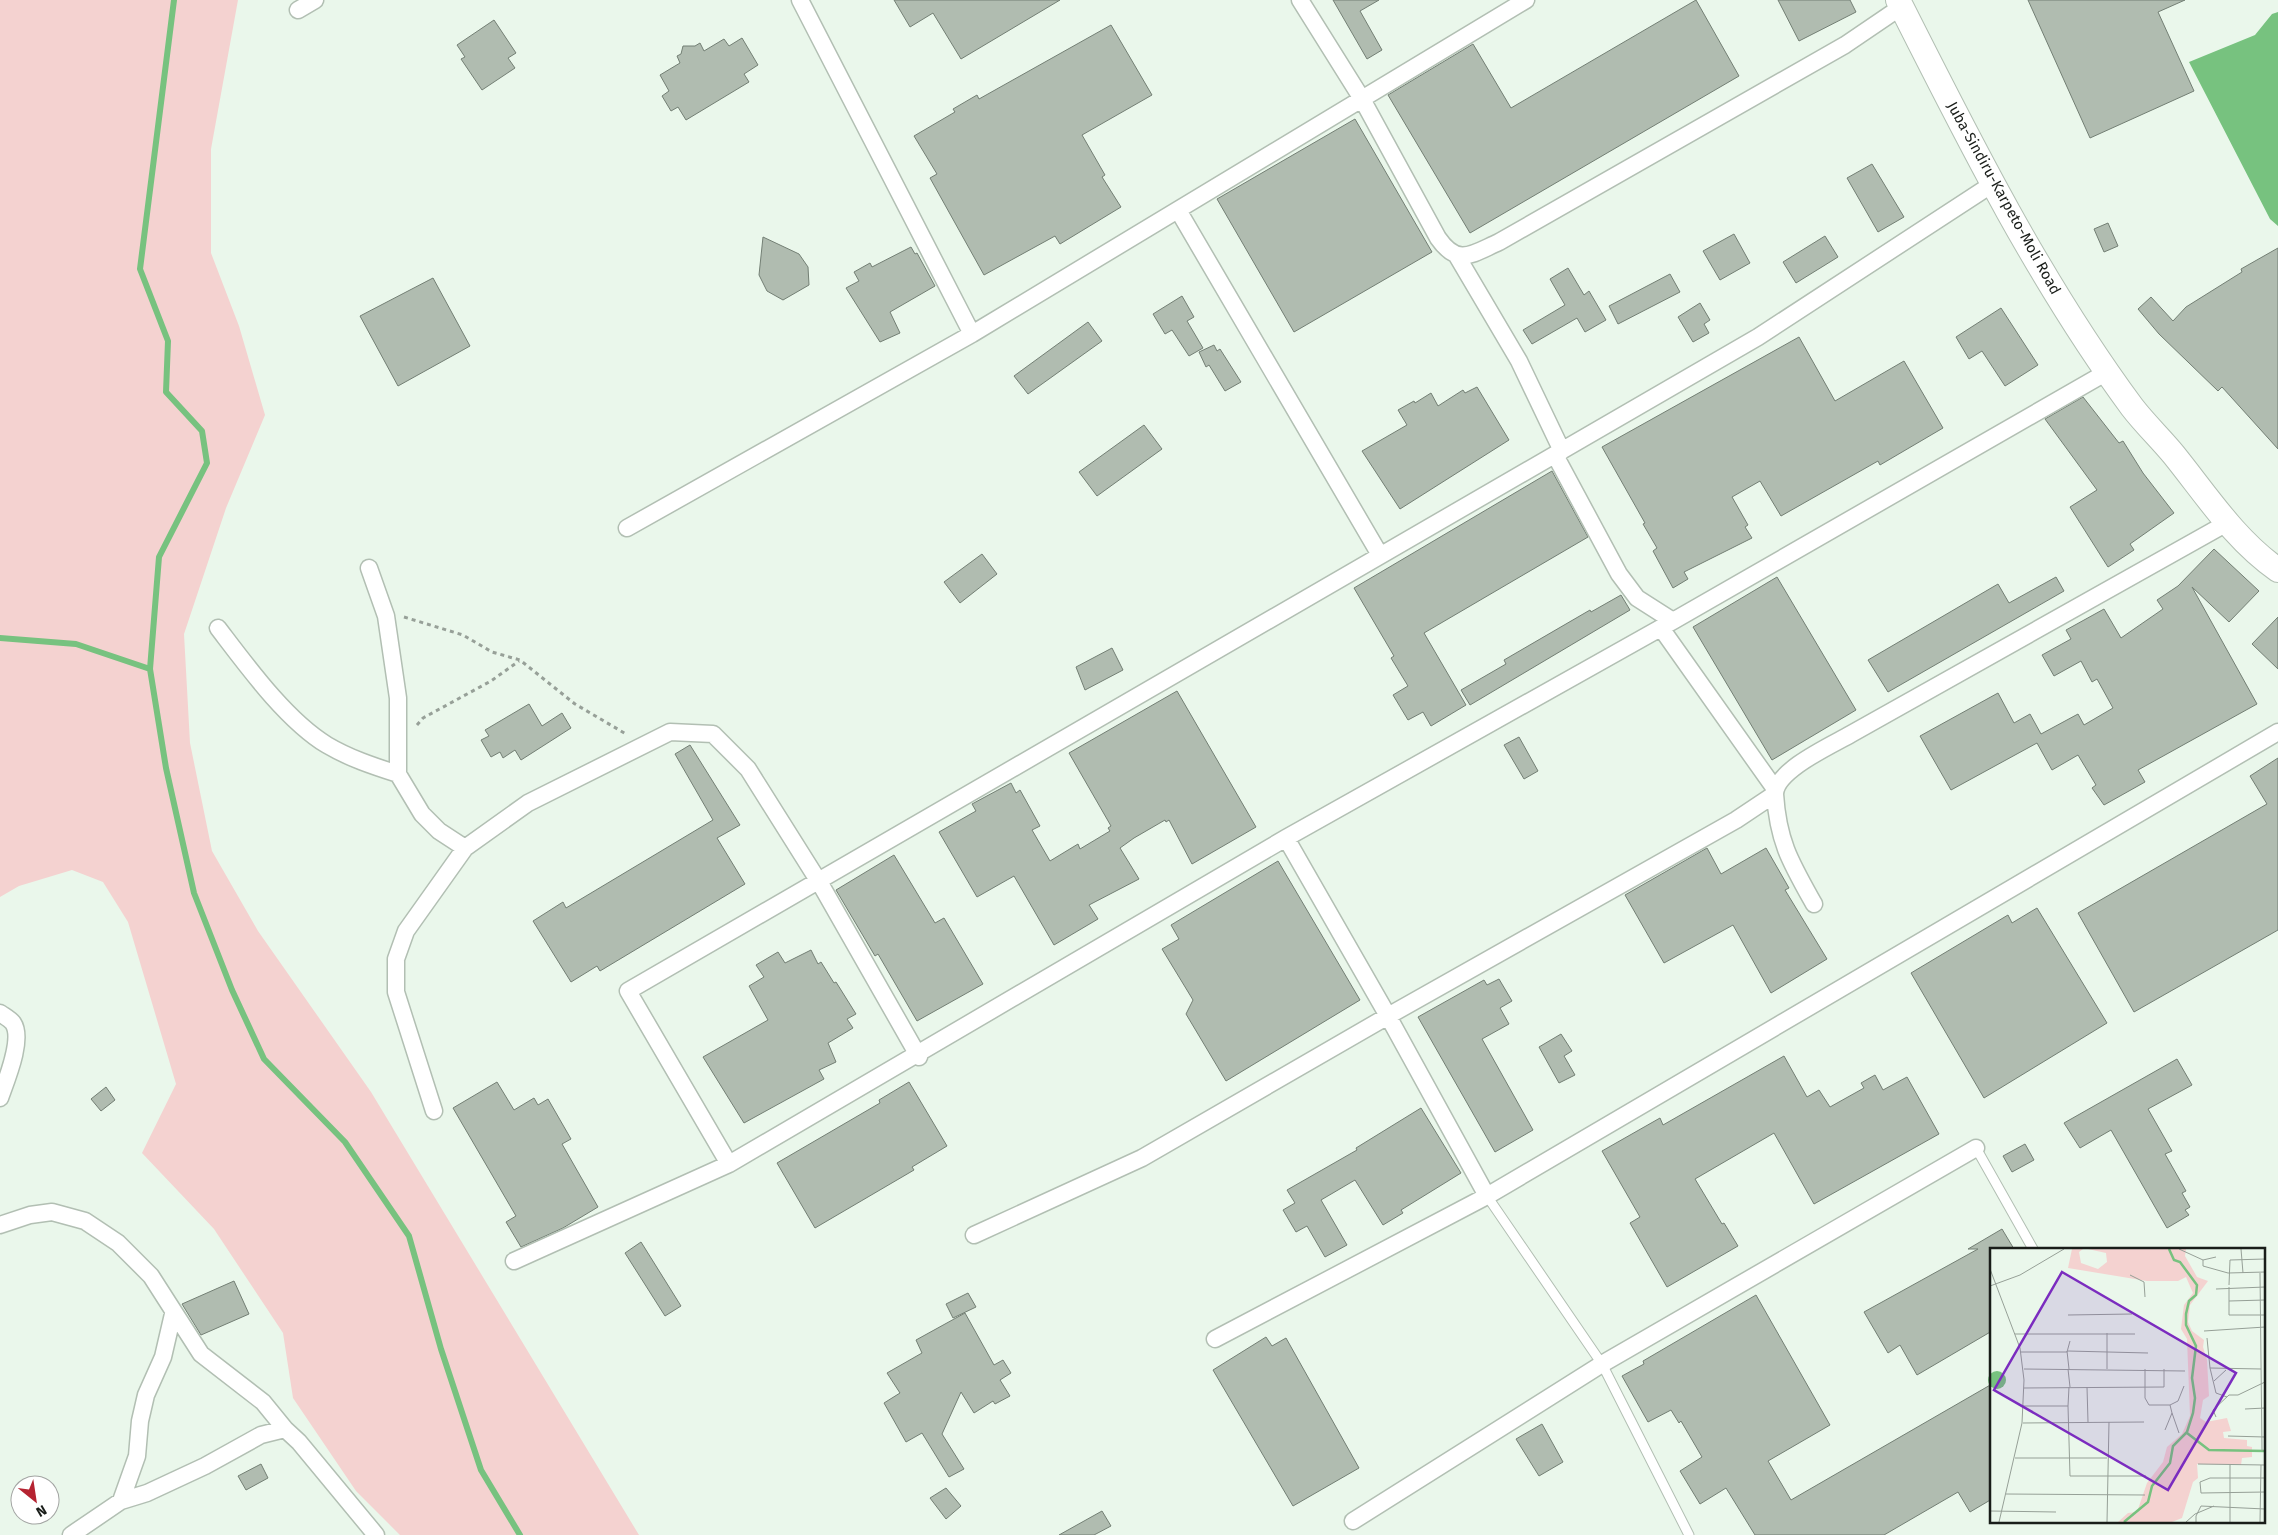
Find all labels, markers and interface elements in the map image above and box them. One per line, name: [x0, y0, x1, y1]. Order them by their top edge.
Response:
street label: Juba-Sindiru-Karpeto-Moli Road: [1943, 98, 2065, 298]
inset map: [1990, 1248, 2266, 1522]
north arrow: [10, 1475, 60, 1525]
text: N: [33, 1501, 50, 1521]

